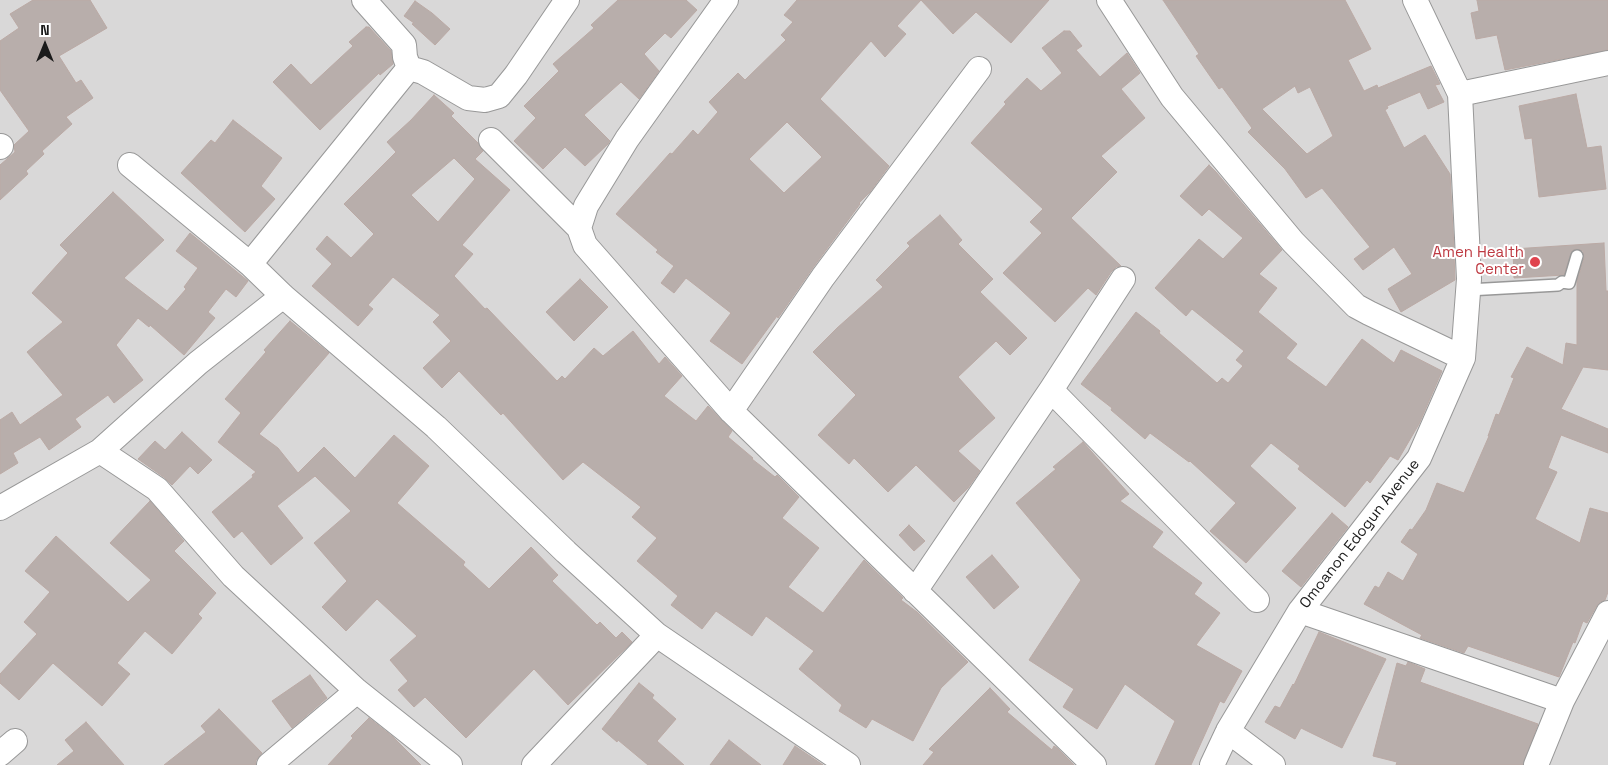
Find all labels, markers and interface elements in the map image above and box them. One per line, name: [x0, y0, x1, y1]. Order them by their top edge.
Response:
north arrow: [20, 20, 70, 70]
text: N: [40, 21, 50, 39]
place label: Amen Health Center: [1433, 244, 1524, 279]
marker: Amen Health Center: [1528, 255, 1542, 269]
street label: Omoanon Edogun Avenue: [1296, 456, 1424, 612]

